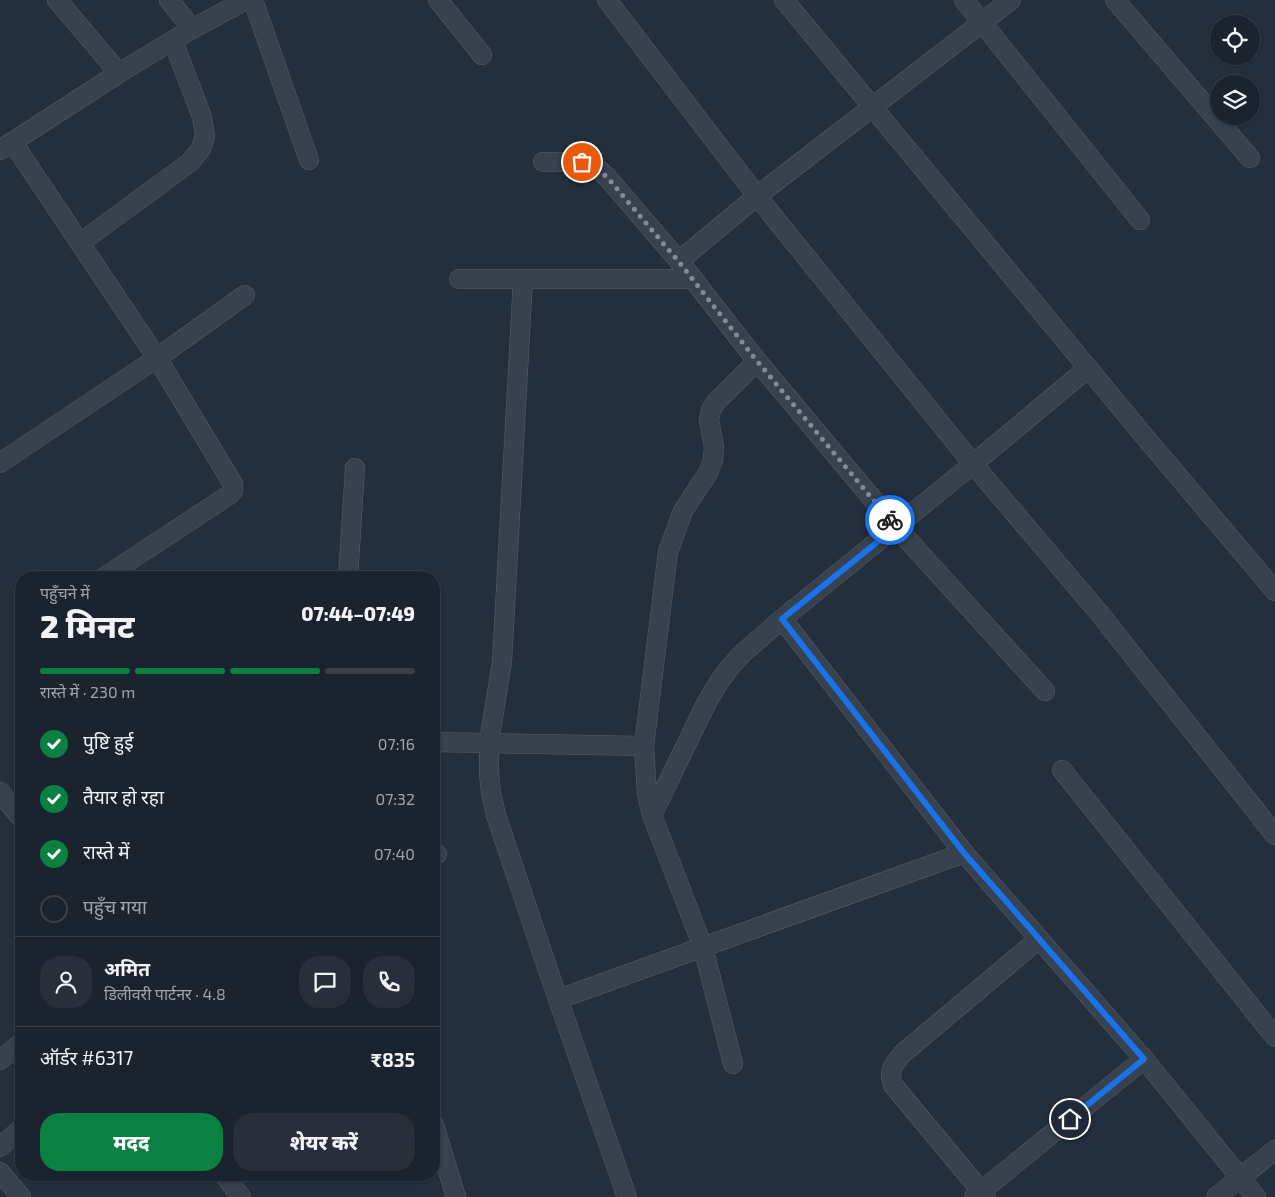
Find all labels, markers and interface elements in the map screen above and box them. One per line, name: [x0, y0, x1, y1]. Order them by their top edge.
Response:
map controls: [1210, 15, 1260, 125]
button: locate: [1210, 15, 1260, 65]
button: layers: [1210, 75, 1260, 125]
pin: [561, 141, 603, 183]
icon: bag: [568, 148, 596, 176]
courier: [865, 495, 915, 545]
icon: bike: [876, 506, 904, 534]
text: पहुँचने में: [40, 583, 90, 602]
text: 07:44–07:49: [301, 602, 415, 625]
text: 2 मिनट: [40, 606, 135, 644]
text: रास्ते में · 230 m: [40, 682, 135, 701]
icon: check: [40, 730, 68, 758]
text: पुष्टि हुई: [83, 730, 133, 753]
text: 07:16: [378, 734, 415, 753]
icon: check: [40, 785, 68, 813]
text: तैयार हो रहा: [83, 785, 164, 808]
text: 07:32: [375, 789, 415, 808]
icon: check: [40, 840, 68, 868]
text: रास्ते में: [83, 840, 130, 863]
text: 07:40: [374, 844, 415, 863]
text: पहुँच गया: [83, 895, 147, 918]
button: person: [40, 956, 92, 1008]
button: chat: [299, 956, 351, 1008]
button: phone: [363, 956, 415, 1008]
text: अमित: [104, 957, 150, 980]
text: डिलीवरी पार्टनर · 4.8: [104, 984, 226, 1003]
text: ऑर्डर #6317: [40, 1046, 133, 1069]
text: ₹835: [371, 1048, 415, 1071]
pin: [1049, 1098, 1091, 1140]
icon: home: [1056, 1105, 1084, 1133]
button: मदद: [40, 1113, 223, 1171]
button: शेयर करें: [233, 1113, 415, 1171]

